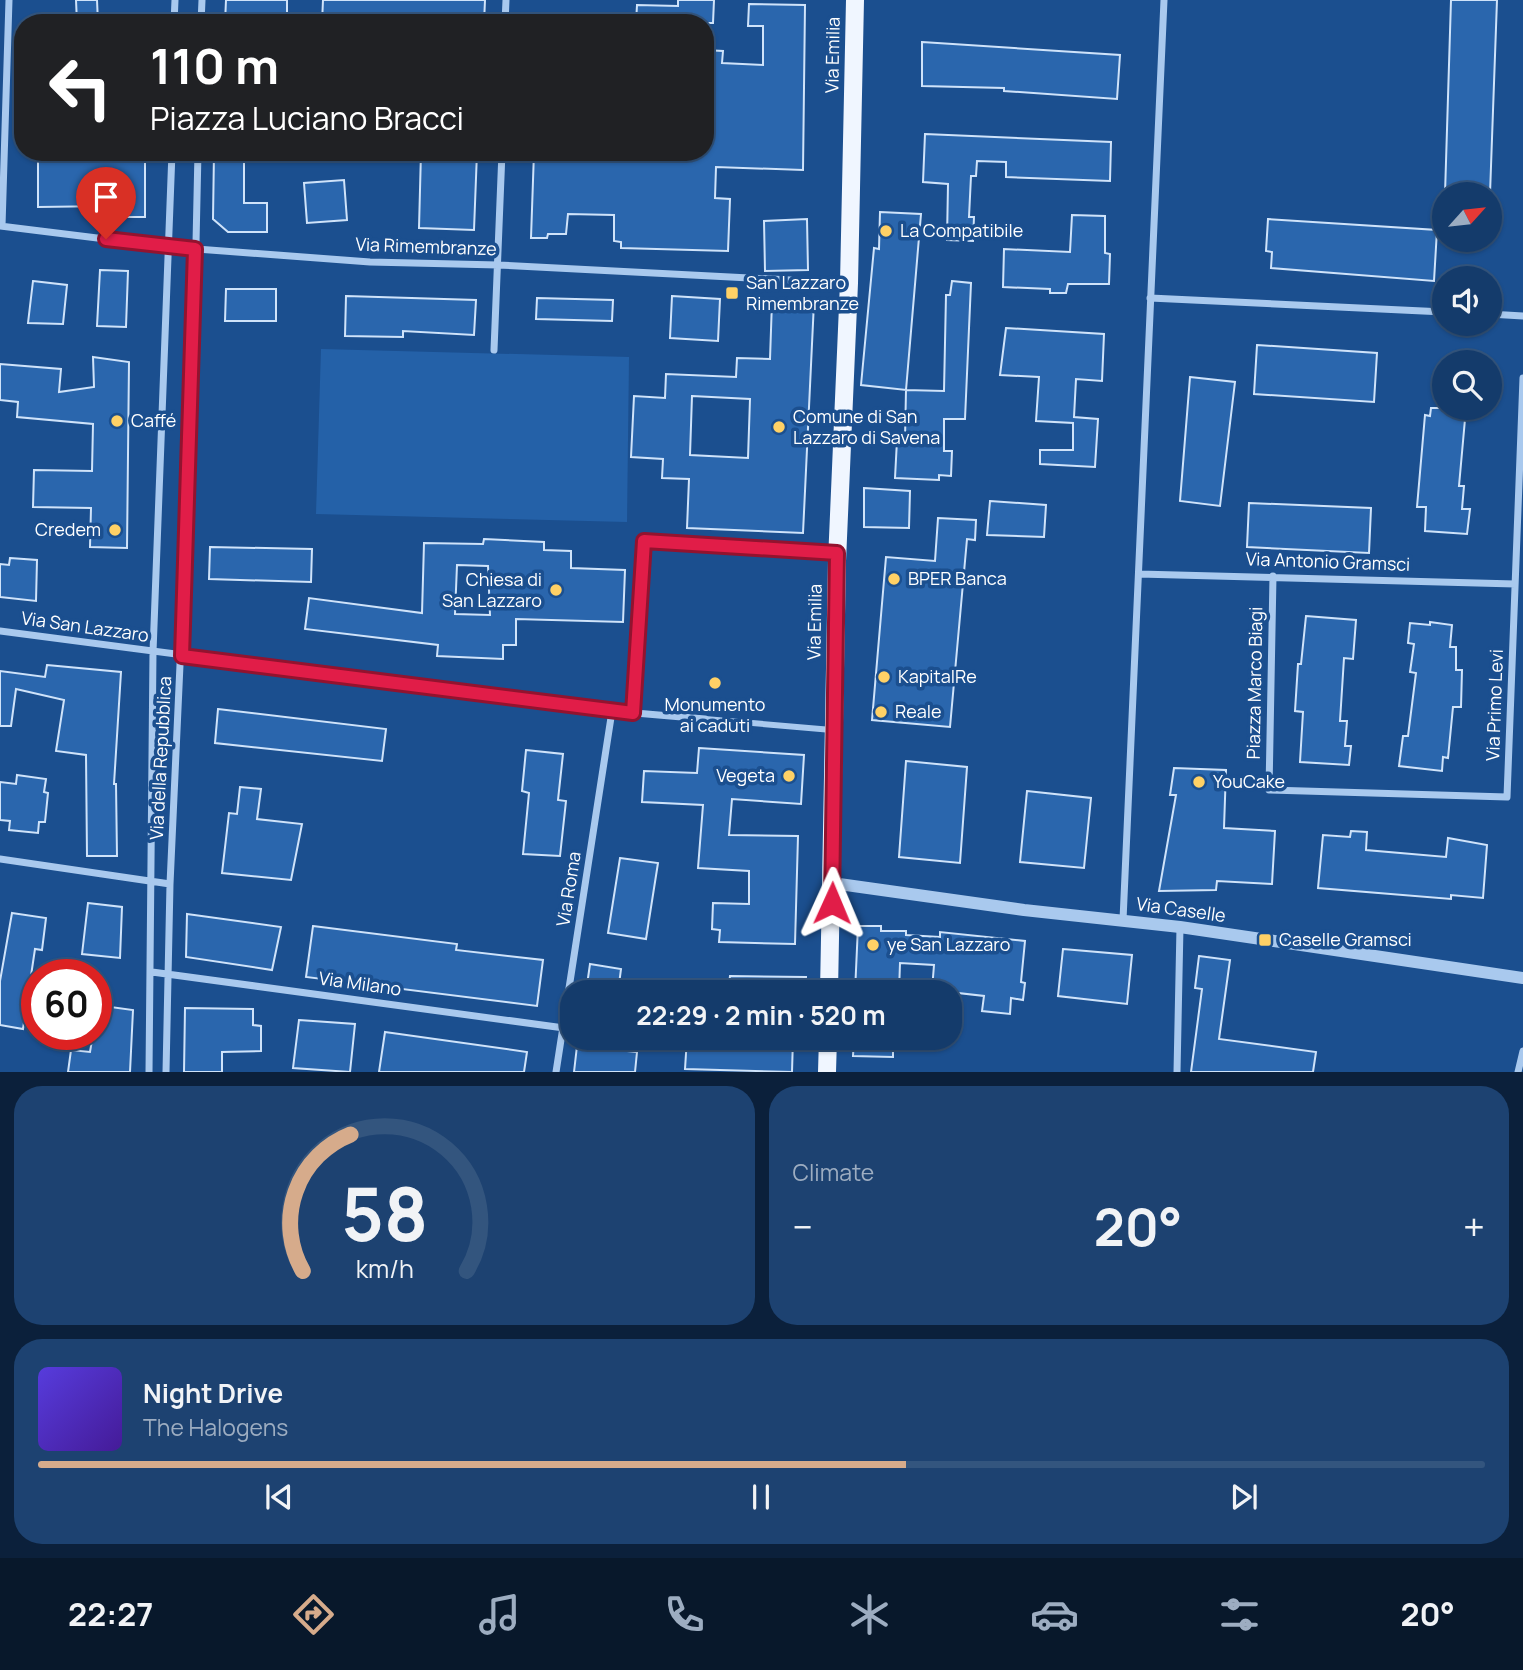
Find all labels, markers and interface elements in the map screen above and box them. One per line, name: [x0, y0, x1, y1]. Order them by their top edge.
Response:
street label: Via Emilia: [819, 17, 845, 93]
text: 110 m: [150, 32, 279, 99]
icon: left: [35, 42, 126, 133]
text: Piazza Luciano Bracci: [150, 96, 464, 140]
pin: [76, 167, 136, 239]
icon: arrive: [87, 178, 125, 216]
north arrow: [1432, 182, 1502, 252]
map controls: [1432, 182, 1502, 420]
place label: La Compatibile: [900, 218, 1023, 242]
marker: La Compatibile: [878, 223, 894, 239]
street label: Via Rimembranze: [355, 232, 497, 260]
button: sound: [1432, 266, 1502, 336]
place label: San Lazzaro Rimembranze: [746, 270, 859, 315]
marker: San Lazzaro Rimembranze: [724, 285, 740, 301]
button: search: [1432, 350, 1502, 420]
place label: Comune di San Lazzaro di Savena: [793, 404, 940, 449]
place label: Caffé: [131, 408, 176, 432]
marker: Caffé: [109, 413, 125, 429]
marker: Comune di San Lazzaro di Savena: [771, 419, 787, 435]
place label: Credem: [35, 517, 101, 541]
marker: Credem: [107, 522, 123, 538]
street label: Via Antonio Gramsci: [1245, 546, 1411, 576]
place label: BPER Banca: [908, 566, 1007, 590]
place label: Chiesa di San Lazzaro: [442, 567, 542, 612]
marker: BPER Banca: [886, 571, 902, 587]
marker: Chiesa di San Lazzaro: [548, 582, 564, 598]
street label: Via Emilia: [801, 584, 827, 660]
street label: Via San Lazzaro: [20, 605, 150, 647]
street label: Piazza Marco Biagi: [1241, 606, 1267, 760]
street label: Via Primo Levi: [1480, 649, 1508, 761]
place label: KapitalRe: [898, 664, 977, 688]
marker: KapitalRe: [876, 669, 892, 685]
street label: Via della Repubblica: [144, 675, 176, 841]
marker: Monumento ai caduti: [707, 675, 723, 691]
place label: Monumento ai caduti: [665, 692, 765, 737]
place label: Reale: [895, 699, 941, 723]
marker: Reale: [873, 704, 889, 720]
place label: Vegeta: [716, 763, 775, 787]
marker: Vegeta: [781, 768, 797, 784]
place label: YouCake: [1213, 769, 1285, 793]
marker: YouCake: [1191, 774, 1207, 790]
street label: Via Roma: [550, 850, 586, 928]
position arrow: [795, 866, 869, 940]
street label: Via Caselle: [1135, 891, 1227, 927]
place label: Caselle Gramsci: [1279, 927, 1412, 951]
place label: ye San Lazzaro: [887, 932, 1010, 956]
marker: Caselle Gramsci: [1257, 932, 1273, 948]
marker: ye San Lazzaro: [865, 937, 881, 953]
speed limit sign: 60: [21, 959, 112, 1050]
street label: Via Milano: [317, 965, 403, 1001]
text: 22:29 · 2 min · 520 m: [636, 997, 886, 1033]
text: Climate: [793, 1156, 874, 1188]
text: 58: [341, 1164, 428, 1264]
text: 20°: [1094, 1191, 1182, 1262]
text: −: [793, 1200, 813, 1252]
text: +: [1463, 1200, 1485, 1252]
text: km/h: [355, 1251, 413, 1286]
text: Night Drive: [143, 1375, 283, 1411]
text: The Halogens: [143, 1411, 288, 1443]
icon: previous: [260, 1478, 298, 1516]
icon: pause: [742, 1478, 780, 1516]
icon: next: [1225, 1478, 1263, 1516]
icon: directions: [289, 1590, 338, 1639]
icon: music: [475, 1590, 524, 1639]
icon: phone: [660, 1590, 709, 1639]
icon: climate: [845, 1590, 894, 1639]
icon: car: [1030, 1590, 1079, 1639]
icon: filters: [1215, 1590, 1264, 1639]
text: 22:27: [68, 1592, 153, 1636]
text: 20°: [1400, 1592, 1455, 1636]

